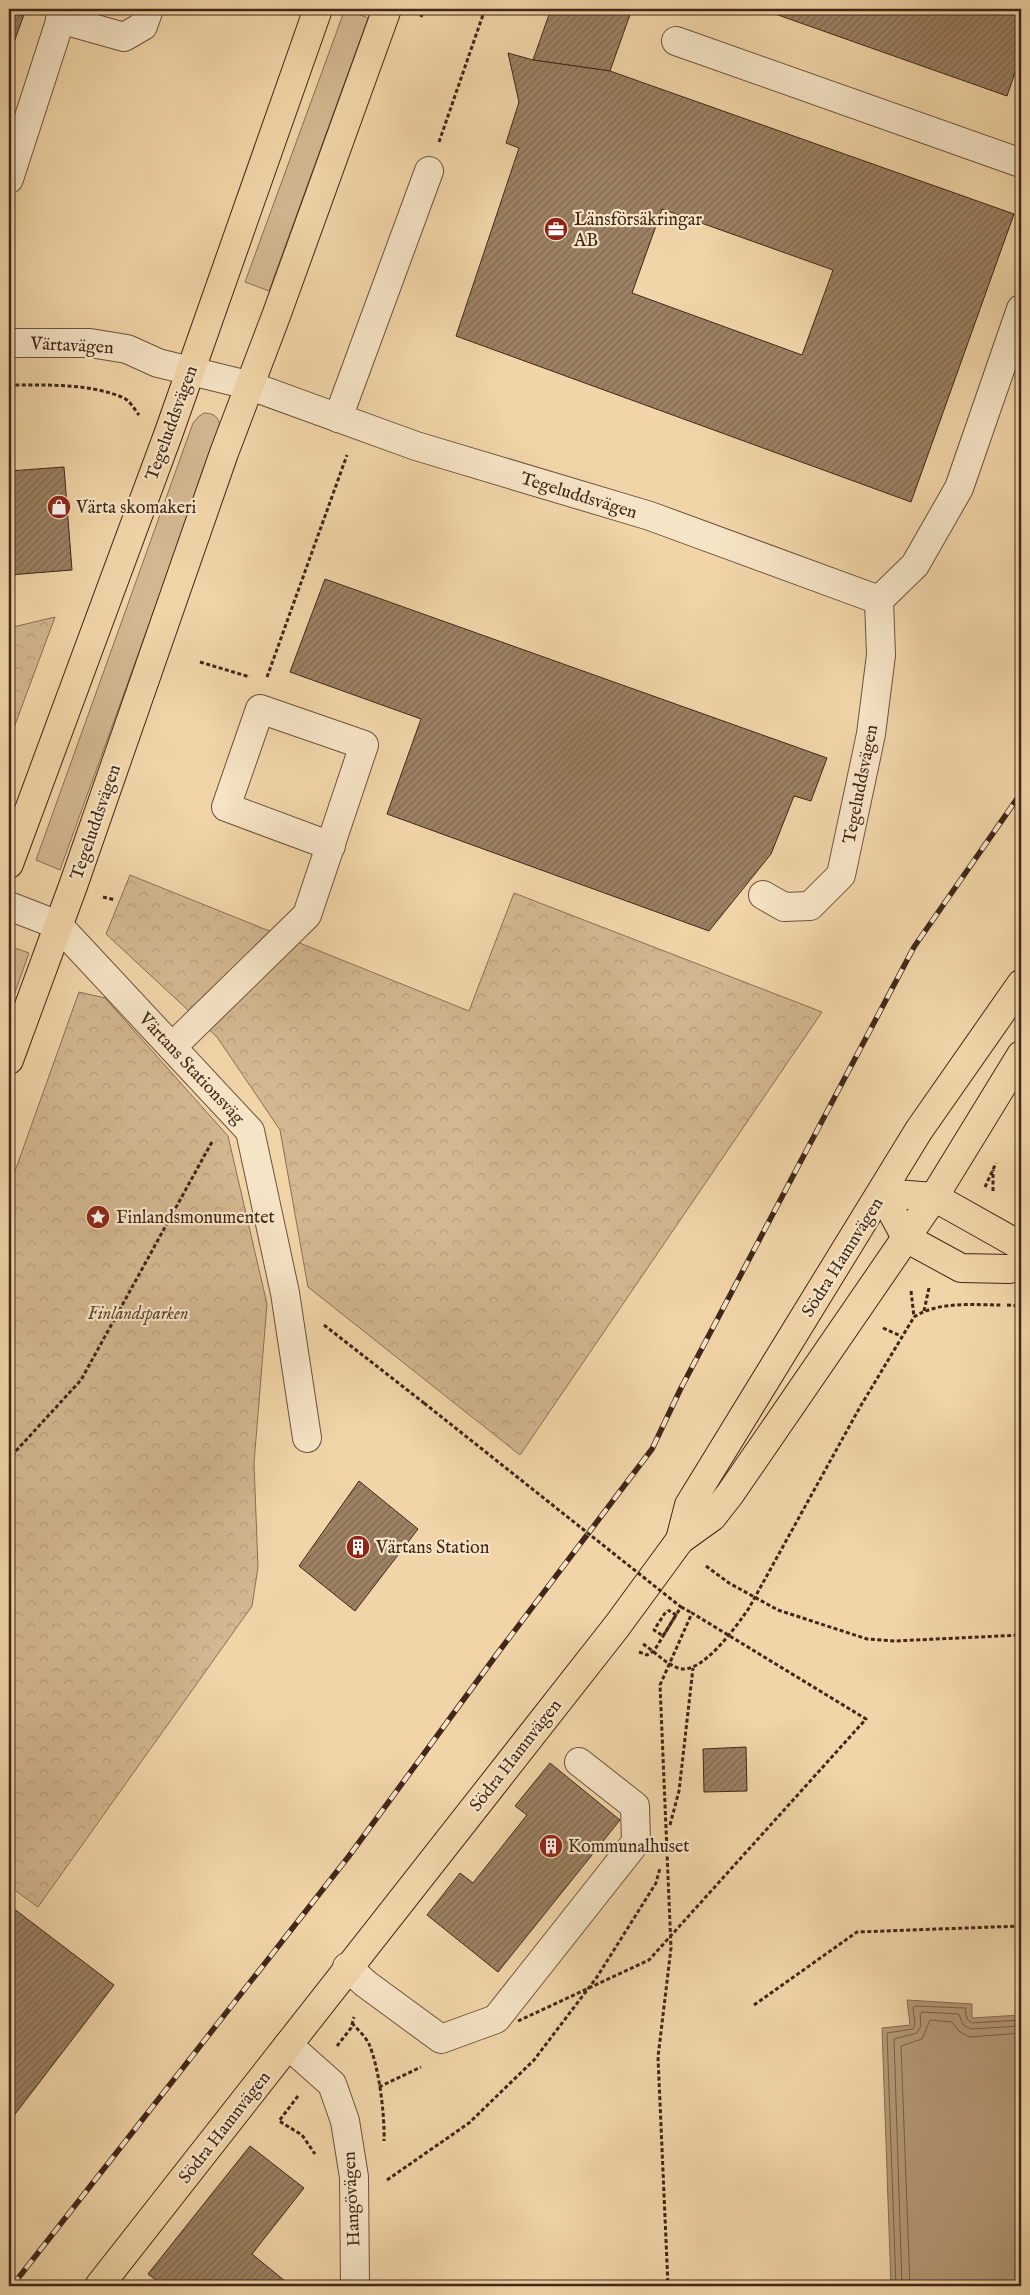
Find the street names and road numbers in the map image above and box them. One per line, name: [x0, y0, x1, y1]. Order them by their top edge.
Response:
street label: Värtavägen: [29, 333, 114, 360]
street label: Tegeluddsvägen: [141, 362, 204, 484]
street label: Tegeluddsvägen: [517, 468, 640, 525]
street label: Tegeluddsvägen: [839, 722, 884, 846]
street label: Tegeluddsvägen: [66, 761, 127, 883]
street label: Värtans Stationsväg: [132, 1007, 249, 1130]
street label: Södra Hamnvägen: [797, 1193, 889, 1322]
street label: Södra Hamnvägen: [465, 1695, 568, 1817]
street label: Södra Hamnvägen: [174, 2067, 277, 2189]
street label: Hangövägen: [338, 2150, 366, 2247]

